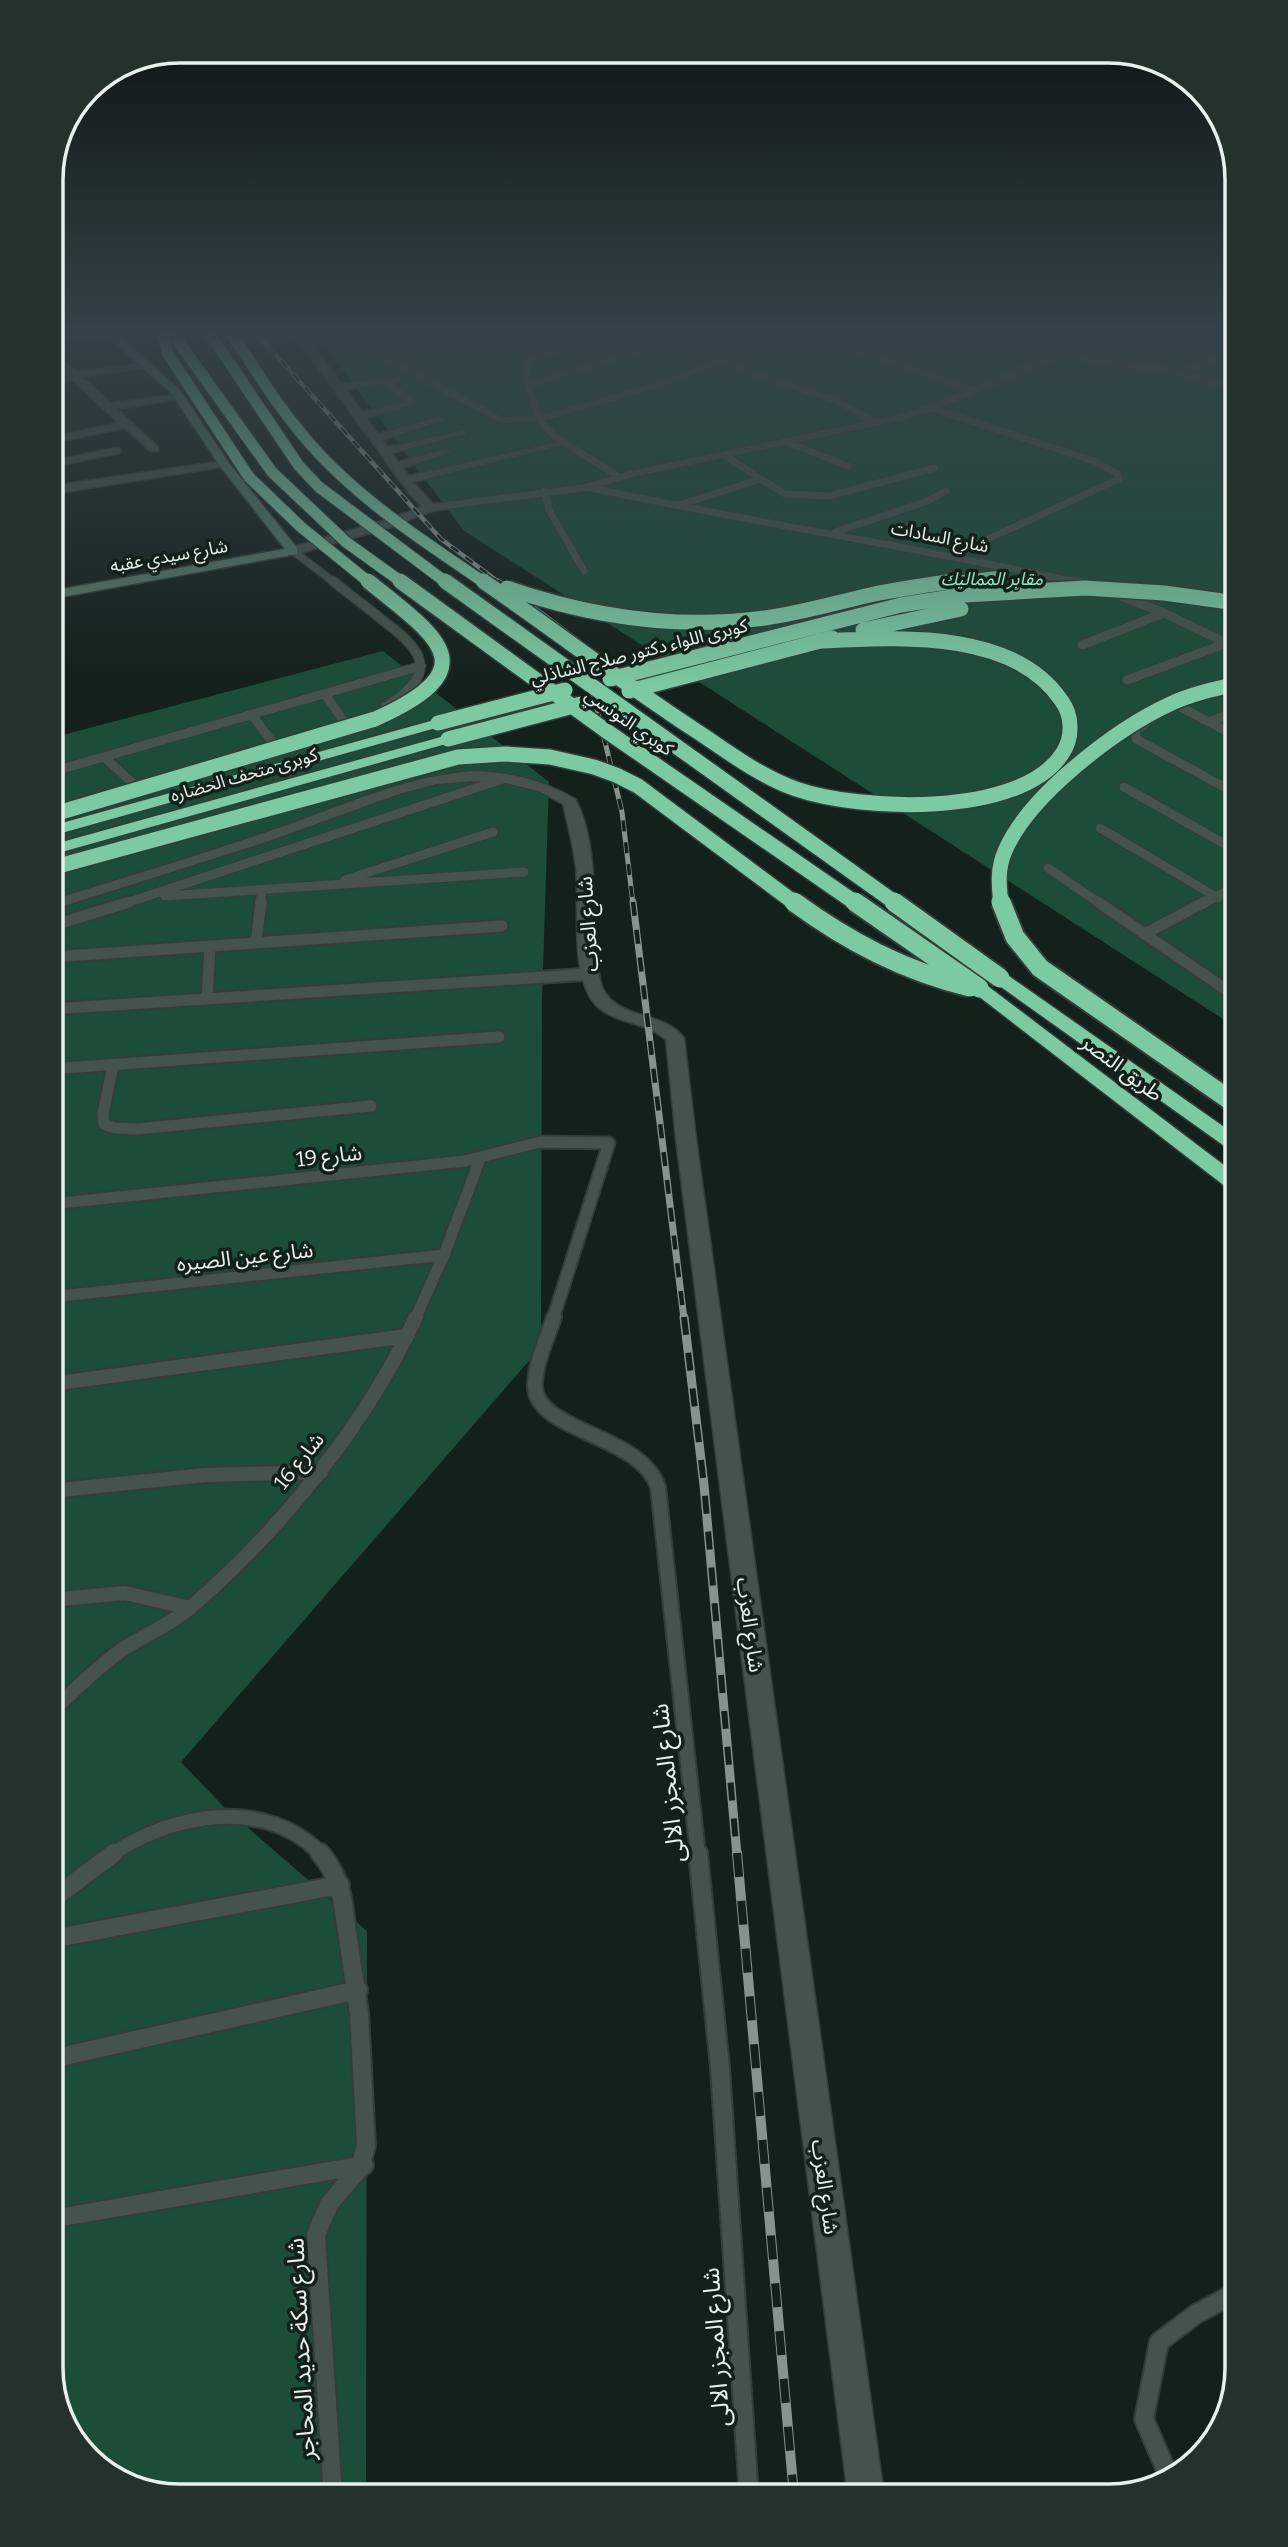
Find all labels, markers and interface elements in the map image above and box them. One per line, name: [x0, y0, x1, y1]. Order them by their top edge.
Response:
street label: شارع السادات: [889, 517, 991, 560]
street label: شارع سيدي عقبه: [108, 535, 230, 580]
park label: مقابر المماليك: [941, 568, 1044, 590]
street label: كوبرى اللواء دكتور صلاح الشاذلي: [528, 614, 751, 692]
street label: كوبري التونسي: [579, 684, 678, 763]
street label: كوبرى متحف الحضاره: [168, 743, 321, 807]
street label: شارع العزب: [572, 875, 606, 973]
street label: طريق النصر: [1075, 1028, 1168, 1107]
street label: شارع 19: [295, 1140, 363, 1174]
street label: شارع عين الصيره: [175, 1237, 315, 1279]
street label: شارع 16: [268, 1427, 331, 1496]
street label: شارع العزب: [728, 1576, 770, 1674]
street label: شارع المجزر الالى: [646, 1702, 693, 1864]
street label: شارع العزب: [803, 2138, 845, 2236]
street label: شارع سكة حديد المحاجر: [281, 2237, 324, 2462]
street label: شارع المجزر الالى: [696, 2266, 739, 2427]

